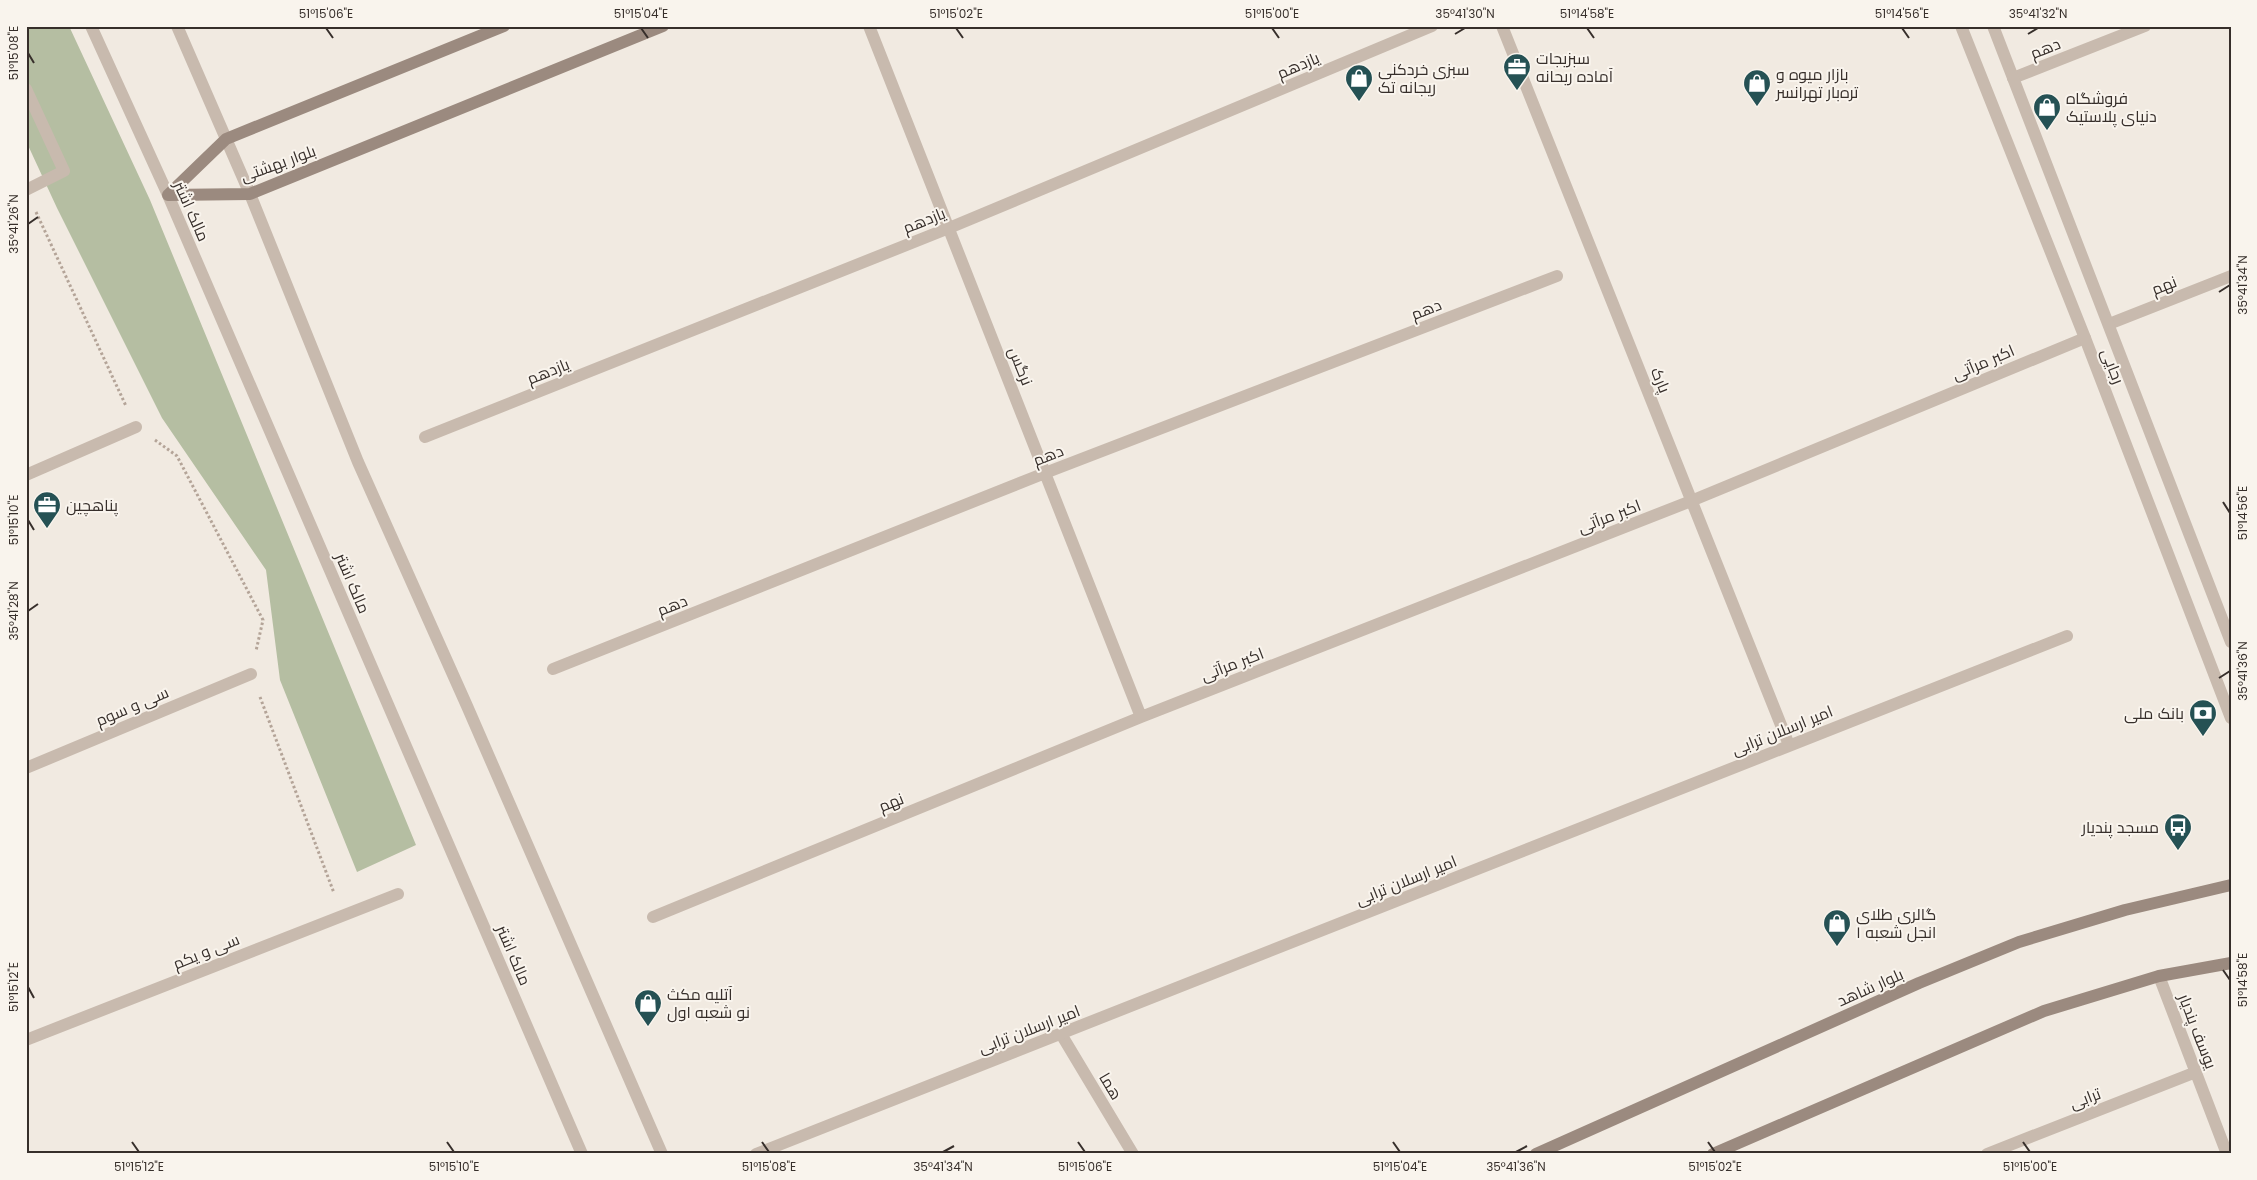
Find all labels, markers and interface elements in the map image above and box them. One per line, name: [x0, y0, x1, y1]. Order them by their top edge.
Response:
text: 51°15'06"E: [299, 5, 353, 22]
text: 51°15'04"E: [614, 5, 668, 22]
text: 51°15'02"E: [929, 5, 983, 22]
text: 51°15'00"E: [1245, 5, 1299, 22]
text: 35°41'30"N: [1435, 5, 1495, 22]
text: 51°14'58"E: [1560, 5, 1614, 22]
text: 51°14'56"E: [1875, 5, 1929, 22]
text: 35°41'32"N: [2009, 5, 2067, 22]
text: 51°15'08"E: [5, 26, 22, 80]
street label: دهم: [2027, 32, 2064, 65]
street label: یازدهم: [1273, 46, 1324, 85]
place label: سبزیجات آماده ریحانه: [1536, 47, 1614, 88]
office icon: سبزیجات آماده ریحانه: [1502, 52, 1532, 91]
place label: سبزی خردکنی ریجانه تک: [1378, 58, 1470, 99]
shop icon: سبزی خردکنی ریجانه تک: [1344, 63, 1374, 102]
place label: بازار میوه و تره‌بار تهرانسر: [1775, 63, 1859, 104]
shop icon: بازار میوه و تره‌بار تهرانسر: [1742, 68, 1772, 107]
place label: فروشگاه دنیای پلاستیک: [2066, 87, 2157, 128]
shop icon: فروشگاه دنیای پلاستیک: [2032, 92, 2062, 131]
street label: بلوار بهشتی: [237, 139, 319, 188]
street label: مالک اشتر: [168, 176, 215, 245]
text: 35°41'26"N: [5, 194, 22, 254]
street label: یازدهم: [899, 201, 950, 239]
text: 35°41'34"N: [2234, 255, 2251, 315]
street label: نهم: [2148, 270, 2180, 301]
street label: دهم: [1408, 293, 1445, 326]
street label: اکبر مرآتی: [1948, 339, 2018, 386]
street label: نرگس: [1002, 343, 1039, 389]
street label: رجایی: [2095, 345, 2130, 387]
street label: یازدهم: [523, 352, 574, 390]
street label: پارک: [1645, 364, 1676, 397]
street label: دهم: [1030, 439, 1067, 472]
text: 51°14'56"E: [2234, 486, 2251, 540]
office icon: پناهچین: [32, 490, 62, 529]
place label: پناهچین: [66, 494, 119, 517]
street label: اکبر مرآتی: [1574, 494, 1644, 539]
text: 51°15'10"E: [5, 495, 22, 545]
street label: مالک اشتر: [329, 548, 376, 617]
text: 35°41'28"N: [5, 581, 22, 641]
street label: دهم: [654, 589, 691, 622]
text: 35°41'36"N: [2234, 641, 2251, 701]
street label: اکبر مرآتی: [1197, 642, 1267, 687]
street label: سی و سوم: [92, 681, 172, 732]
bank icon: بانک ملی: [2188, 698, 2218, 737]
street label: امیر ارسلان ترابی: [1728, 700, 1836, 761]
place label: بانک ملی: [2124, 702, 2184, 725]
street label: نهم: [875, 787, 907, 818]
bus stop icon: مسجد پندیار: [2163, 812, 2193, 851]
place label: مسجد پندیار: [2081, 816, 2159, 839]
street label: امیر ارسلان ترابی: [1352, 850, 1460, 911]
place label: گالری طلای انجل شعبه ۱: [1856, 903, 1936, 944]
shop icon: گالری طلای انجل شعبه ۱: [1822, 908, 1852, 947]
street label: مالک اشتر: [490, 920, 537, 989]
street label: سی و یکم: [169, 928, 243, 975]
text: 51°14'58"E: [2234, 953, 2251, 1007]
text: 51°15'12"E: [5, 962, 22, 1012]
street label: بلوار شاهد: [1833, 963, 1907, 1012]
place label: آتلیه مکث نو شعبه اول: [667, 983, 750, 1024]
shop icon: آتلیه مکث نو شعبه اول: [633, 988, 663, 1027]
street label: یوسف پندیار: [2172, 989, 2223, 1073]
street label: امیر ارسلان ترابی: [975, 999, 1084, 1059]
street label: هما: [1093, 1068, 1128, 1104]
street label: ترابی: [2066, 1082, 2105, 1115]
text: 51°15'12"E: [114, 1158, 164, 1175]
text: 51°15'10"E: [429, 1158, 479, 1175]
text: 51°15'08"E: [742, 1158, 796, 1175]
text: 35°41'34"N: [913, 1158, 973, 1175]
text: 51°15'06"E: [1058, 1158, 1112, 1175]
text: 51°15'04"E: [1373, 1158, 1427, 1175]
text: 35°41'36"N: [1486, 1158, 1546, 1175]
text: 51°15'02"E: [1688, 1158, 1742, 1175]
text: 51°15'00"E: [2003, 1158, 2057, 1175]

